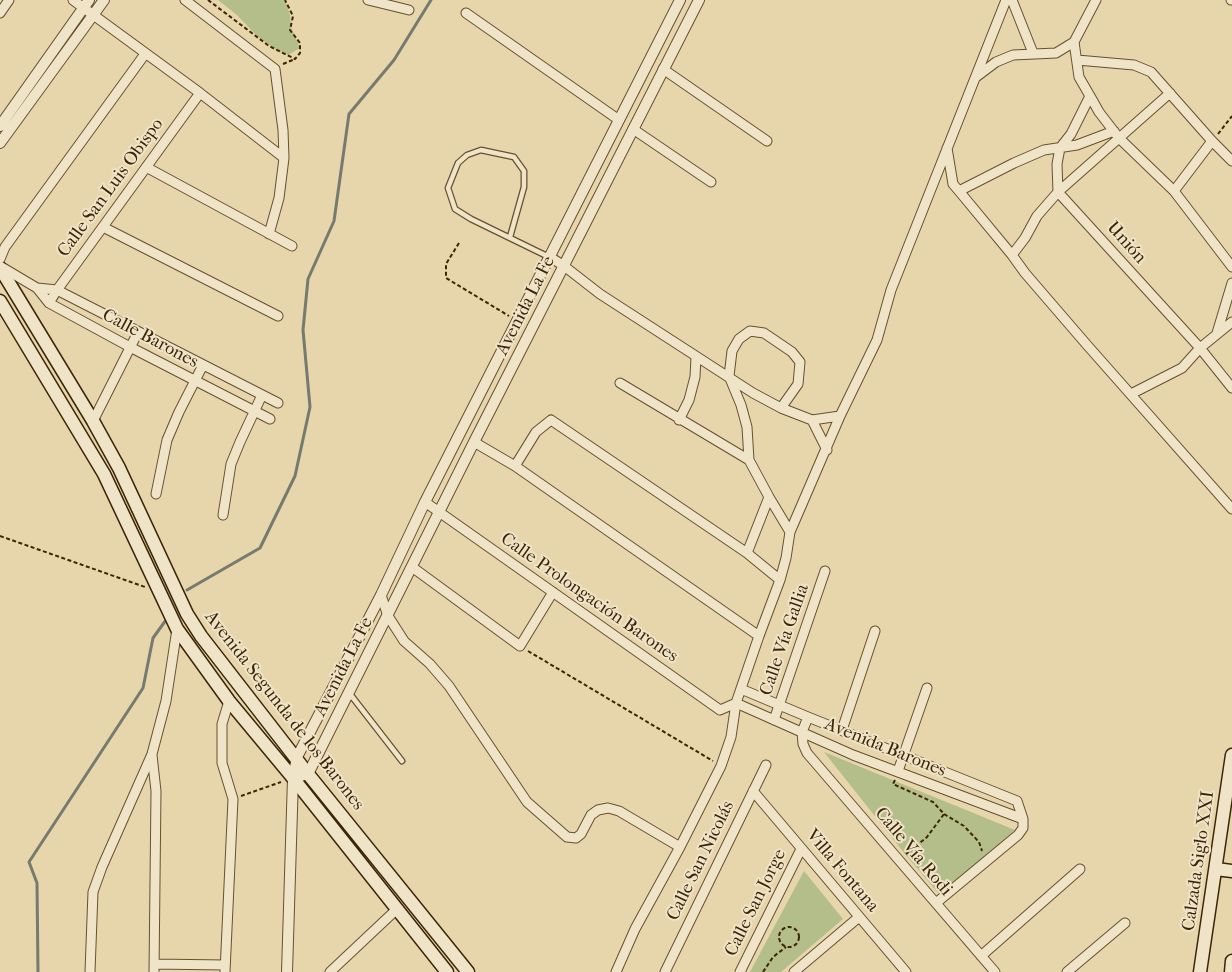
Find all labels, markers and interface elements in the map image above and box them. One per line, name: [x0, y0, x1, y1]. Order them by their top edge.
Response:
street label: Calle San Luis Obispo: [53, 114, 169, 262]
street label: Unión: [1102, 218, 1150, 268]
street label: Avenida La Fe: [492, 253, 560, 359]
street label: Calle Barones: [98, 305, 202, 373]
street label: Calle Prolongación Barones: [496, 528, 682, 668]
street label: Calle Vía Gallia: [756, 581, 814, 699]
street label: Avenida Segunda de los Barones: [200, 607, 368, 815]
street label: Avenida La Fe: [310, 614, 378, 720]
street label: Avenida Barones: [821, 714, 949, 782]
street label: Calzada Siglo XXI: [1178, 790, 1220, 932]
street label: Calle San Nicolás: [663, 798, 739, 924]
street label: Calle Vía Rodi: [870, 803, 956, 901]
street label: Villa Fontana: [801, 825, 883, 917]
street label: Calle San Jorge: [721, 846, 791, 960]

